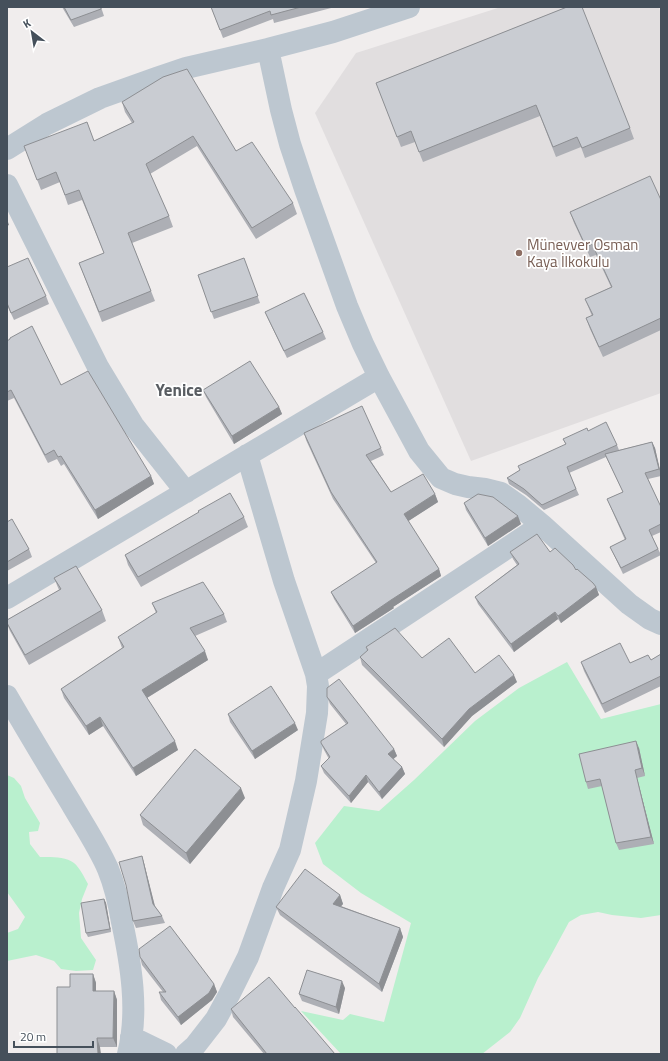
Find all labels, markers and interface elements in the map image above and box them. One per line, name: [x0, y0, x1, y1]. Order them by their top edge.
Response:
north arrow: [12, 12, 52, 52]
text: K: [20, 15, 34, 32]
place label: Münevver Osman Kaya İlkokulu: [527, 233, 638, 273]
marker: Münevver Osman Kaya İlkokulu: [514, 248, 524, 258]
district label: Yenice: [156, 377, 203, 403]
scale bar: [14, 1023, 93, 1049]
text: 20 m: [20, 1027, 46, 1046]

